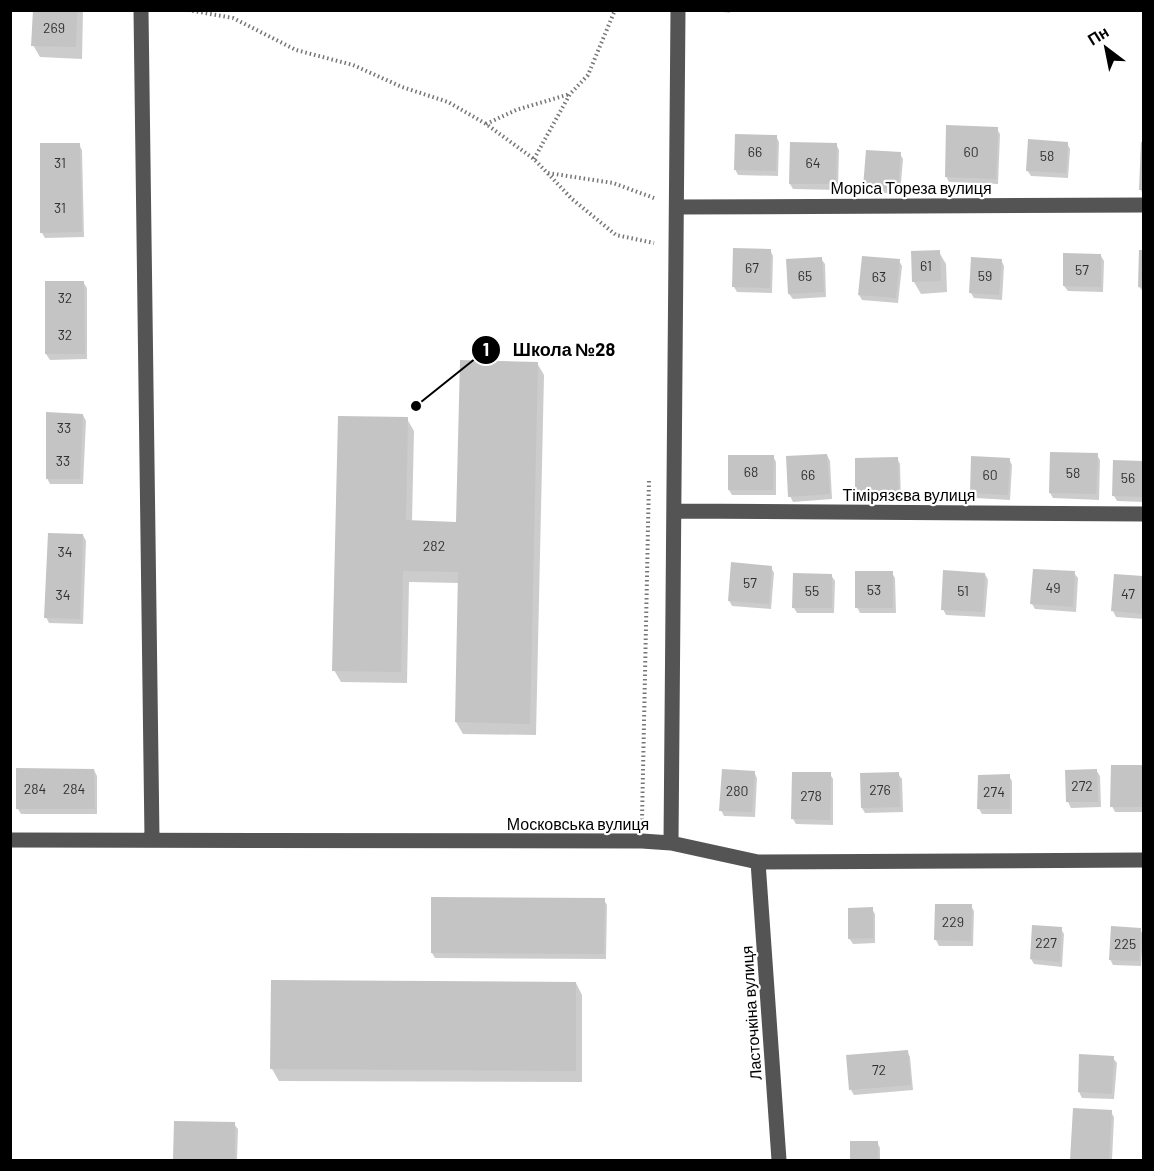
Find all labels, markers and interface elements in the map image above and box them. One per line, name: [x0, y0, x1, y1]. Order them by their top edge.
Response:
north arrow: [1076, 18, 1136, 78]
house number: 269: [43, 19, 65, 36]
text: Пн: [1084, 21, 1112, 49]
house number: 66: [748, 143, 762, 160]
house number: 60: [963, 143, 979, 160]
house number: 58: [1040, 147, 1054, 164]
house number: 31: [54, 154, 66, 171]
house number: 64: [806, 154, 820, 171]
street label: Моріса Тореза вулиця: [830, 178, 992, 197]
house number: 31: [54, 199, 66, 216]
house number: 61: [920, 257, 932, 274]
house number: 67: [745, 259, 759, 276]
house number: 57: [1075, 261, 1089, 278]
house number: 65: [798, 267, 812, 284]
house number: 59: [978, 267, 992, 284]
house number: 63: [872, 268, 886, 285]
house number: 32: [58, 289, 72, 306]
house number: 32: [58, 326, 72, 343]
callout: Школа №28: [471, 332, 627, 368]
text: 1: [483, 338, 489, 360]
text: Школа №28: [513, 338, 615, 360]
house number: 33: [57, 419, 71, 436]
house number: 33: [56, 452, 70, 469]
house number: 68: [744, 463, 758, 480]
house number: 58: [1066, 464, 1080, 481]
house number: 66: [801, 466, 815, 483]
house number: 60: [982, 466, 998, 483]
house number: 56: [1121, 469, 1135, 486]
street label: Тімірязєва вулиця: [842, 485, 976, 504]
house number: 282: [423, 537, 445, 554]
house number: 34: [58, 543, 72, 560]
house number: 57: [743, 574, 757, 591]
house number: 49: [1045, 579, 1061, 596]
house number: 53: [867, 581, 881, 598]
house number: 55: [805, 582, 819, 599]
house number: 51: [957, 582, 969, 599]
house number: 47: [1121, 585, 1135, 602]
house number: 34: [56, 586, 70, 603]
house number: 272: [1071, 777, 1093, 794]
house number: 284: [24, 780, 46, 797]
house number: 284: [63, 780, 85, 797]
house number: 276: [869, 781, 891, 798]
house number: 280: [726, 782, 748, 799]
house number: 274: [983, 783, 1005, 800]
house number: 278: [800, 787, 822, 804]
street label: Московська вулиця: [507, 814, 649, 833]
house number: 229: [942, 913, 964, 930]
house number: 227: [1035, 934, 1057, 951]
house number: 225: [1114, 935, 1136, 952]
street label: Ласточкіна вулиця: [736, 945, 765, 1081]
house number: 72: [872, 1061, 886, 1078]

